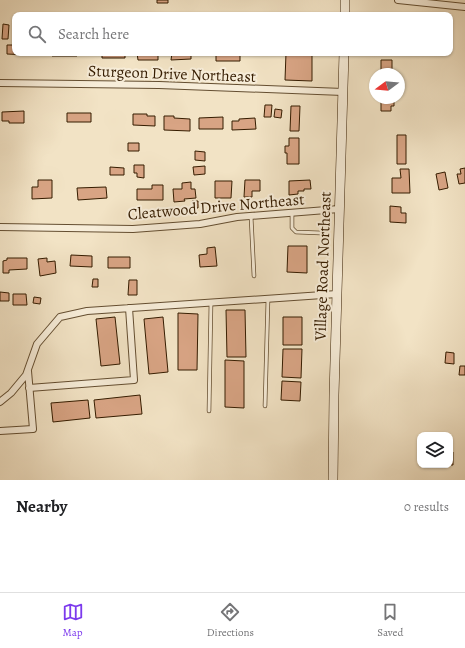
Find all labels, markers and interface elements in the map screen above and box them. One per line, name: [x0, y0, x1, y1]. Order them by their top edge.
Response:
search box: [12, 12, 453, 56]
icon: search: [26, 23, 48, 45]
text: Search here: [58, 24, 129, 44]
street label: Sturgeon Drive Northeast: [88, 60, 256, 88]
north arrow: [369, 68, 405, 104]
street label: Cleatwood Drive Northeast: [127, 188, 305, 226]
street label: Village Road Northeast: [309, 191, 337, 342]
map controls: [417, 432, 453, 468]
button: layers: [417, 432, 453, 468]
text: Nearby: [16, 495, 67, 518]
text: 0 results: [404, 498, 449, 515]
tab: Map: [62, 601, 84, 640]
tab: Directions: [207, 601, 254, 640]
tab: Saved: [377, 601, 403, 640]

